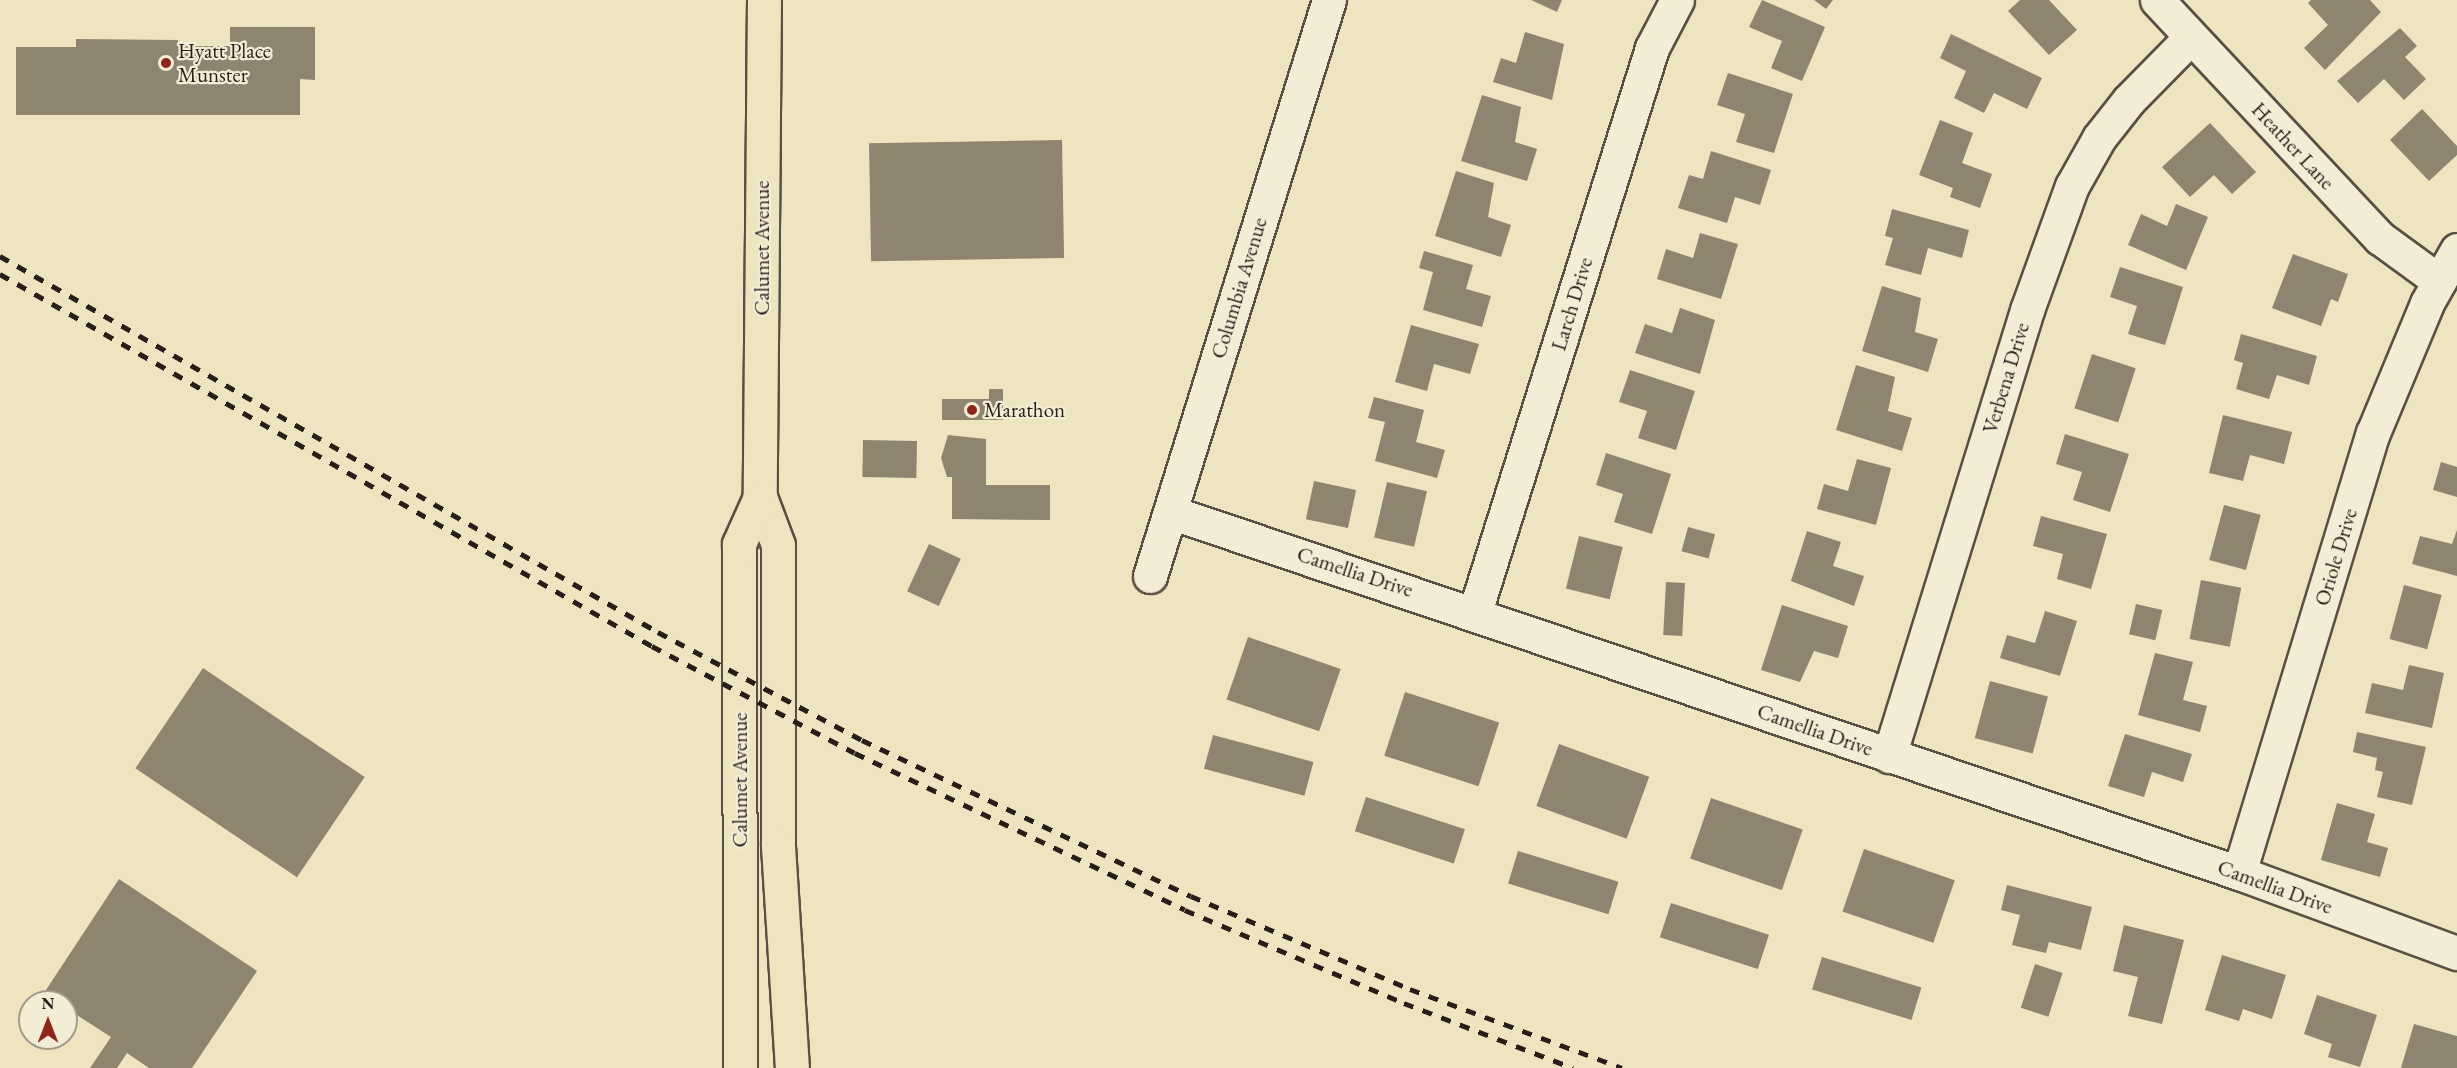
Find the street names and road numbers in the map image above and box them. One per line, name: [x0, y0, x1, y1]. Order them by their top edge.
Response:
street label: Heather Lane: [2246, 97, 2340, 195]
street label: Calumet Avenue: [749, 181, 775, 315]
street label: Columbia Avenue: [1206, 214, 1272, 362]
street label: Larch Drive: [1546, 254, 1598, 354]
street label: Verbena Drive: [1977, 319, 2035, 437]
street label: Oriole Drive: [2309, 505, 2363, 609]
street label: Camellia Drive: [1294, 541, 1416, 603]
street label: Camellia Drive: [1754, 698, 1876, 762]
street label: Calumet Avenue: [727, 713, 753, 847]
street label: Camellia Drive: [2214, 855, 2336, 919]

